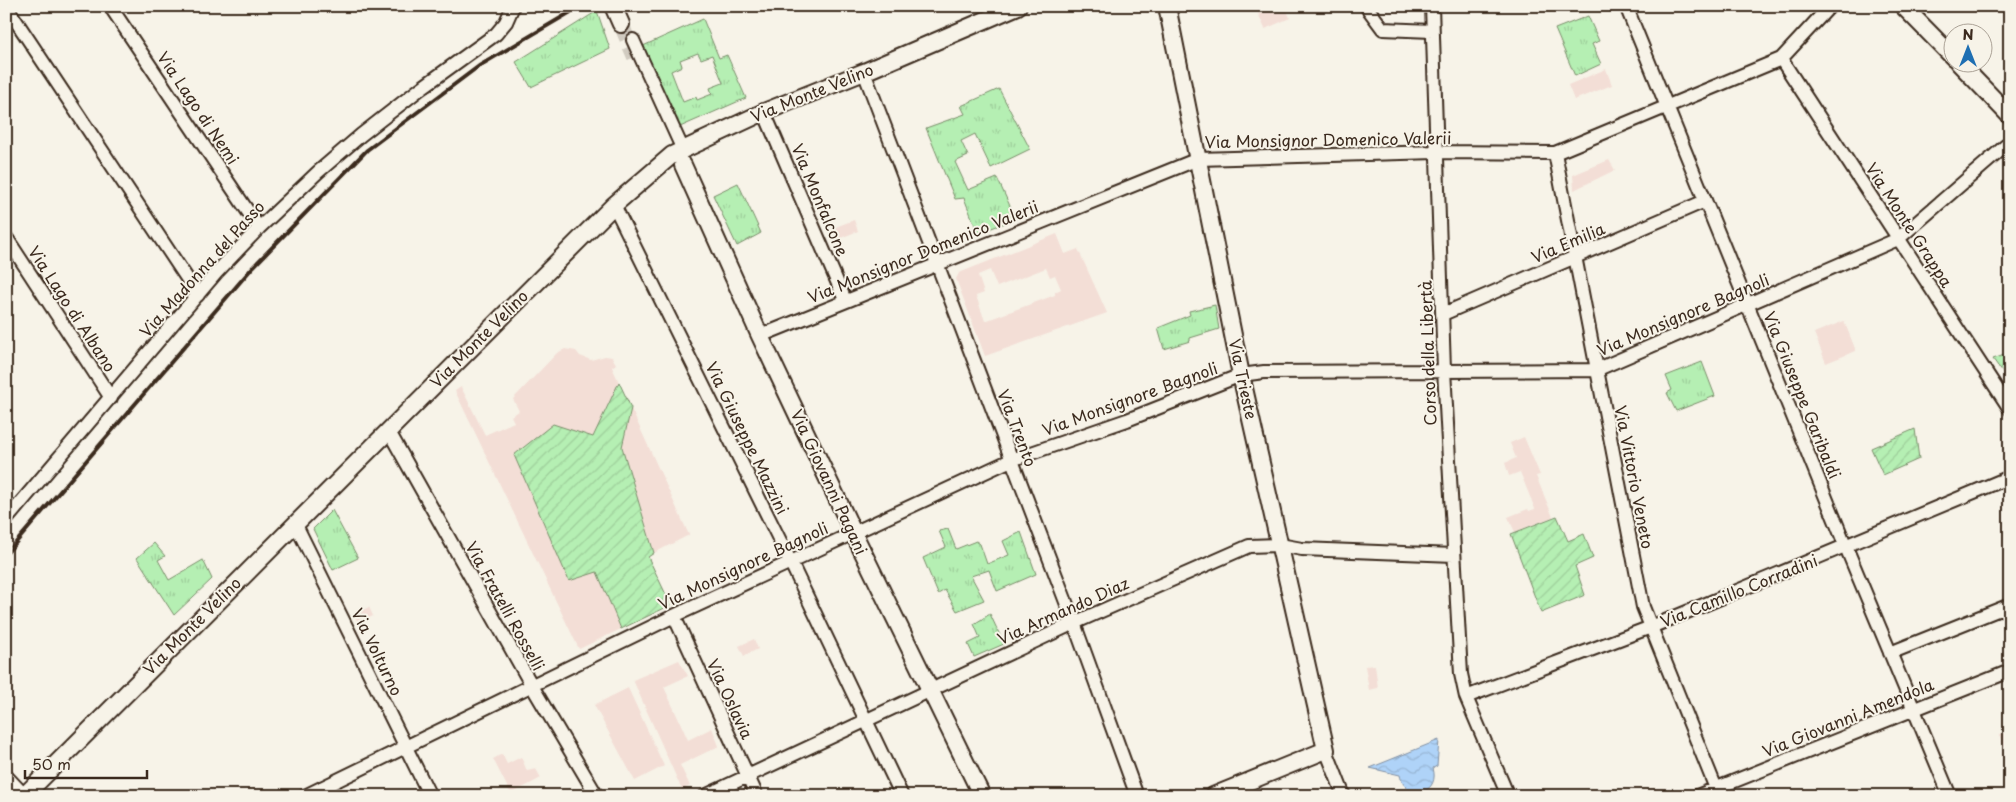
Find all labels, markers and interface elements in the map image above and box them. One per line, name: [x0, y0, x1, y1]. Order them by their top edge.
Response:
north arrow: [1944, 22, 1994, 72]
text: N: [1962, 24, 1974, 45]
street label: Via Lago di Nemi: [152, 46, 246, 169]
street label: Via Monte Velino: [747, 57, 877, 128]
street label: Via Monsignor Domenico Valerii: [1204, 125, 1452, 153]
street label: Via Monfalcone: [786, 139, 856, 260]
street label: Via Monte Grappa: [1860, 157, 1960, 292]
street label: Via Monsignor Domenico Valerii: [804, 194, 1042, 308]
street label: Via Madonna del Passo: [133, 195, 269, 342]
street label: Via Emilia: [1527, 216, 1608, 268]
street label: Via Lago di Albano: [23, 241, 123, 376]
street label: Via Monsignore Bagnoli: [1593, 267, 1773, 361]
street label: Corso della Libertà: [1412, 280, 1442, 426]
street label: Via Monte Velino: [424, 284, 533, 393]
street label: Via Giuseppe Garibaldi: [1758, 307, 1847, 482]
street label: Via Trieste: [1224, 336, 1264, 421]
street label: Via Monsignore Bagnoli: [1039, 355, 1221, 441]
street label: Via Giuseppe Mazzini: [701, 357, 795, 518]
street label: Via Trento: [992, 385, 1044, 470]
street label: Via Vittorio Veneto: [1609, 403, 1661, 551]
street label: Via Giovanni Pagani: [786, 405, 874, 558]
street label: Via Monsignore Bagnoli: [654, 515, 832, 615]
street label: Via Fratelli Rosselli: [460, 537, 551, 675]
street label: Via Camillo Corradini: [1656, 548, 1821, 633]
street label: Via Armando Diaz: [993, 570, 1133, 650]
street label: Via Monte Velino: [137, 571, 246, 680]
street label: Via Volturno: [346, 604, 409, 699]
street label: Via Oslavia: [702, 654, 760, 743]
street label: Via Giovanni Amendola: [1758, 672, 1937, 762]
scale bar: [25, 747, 148, 779]
text: 50 m: [32, 752, 71, 775]

